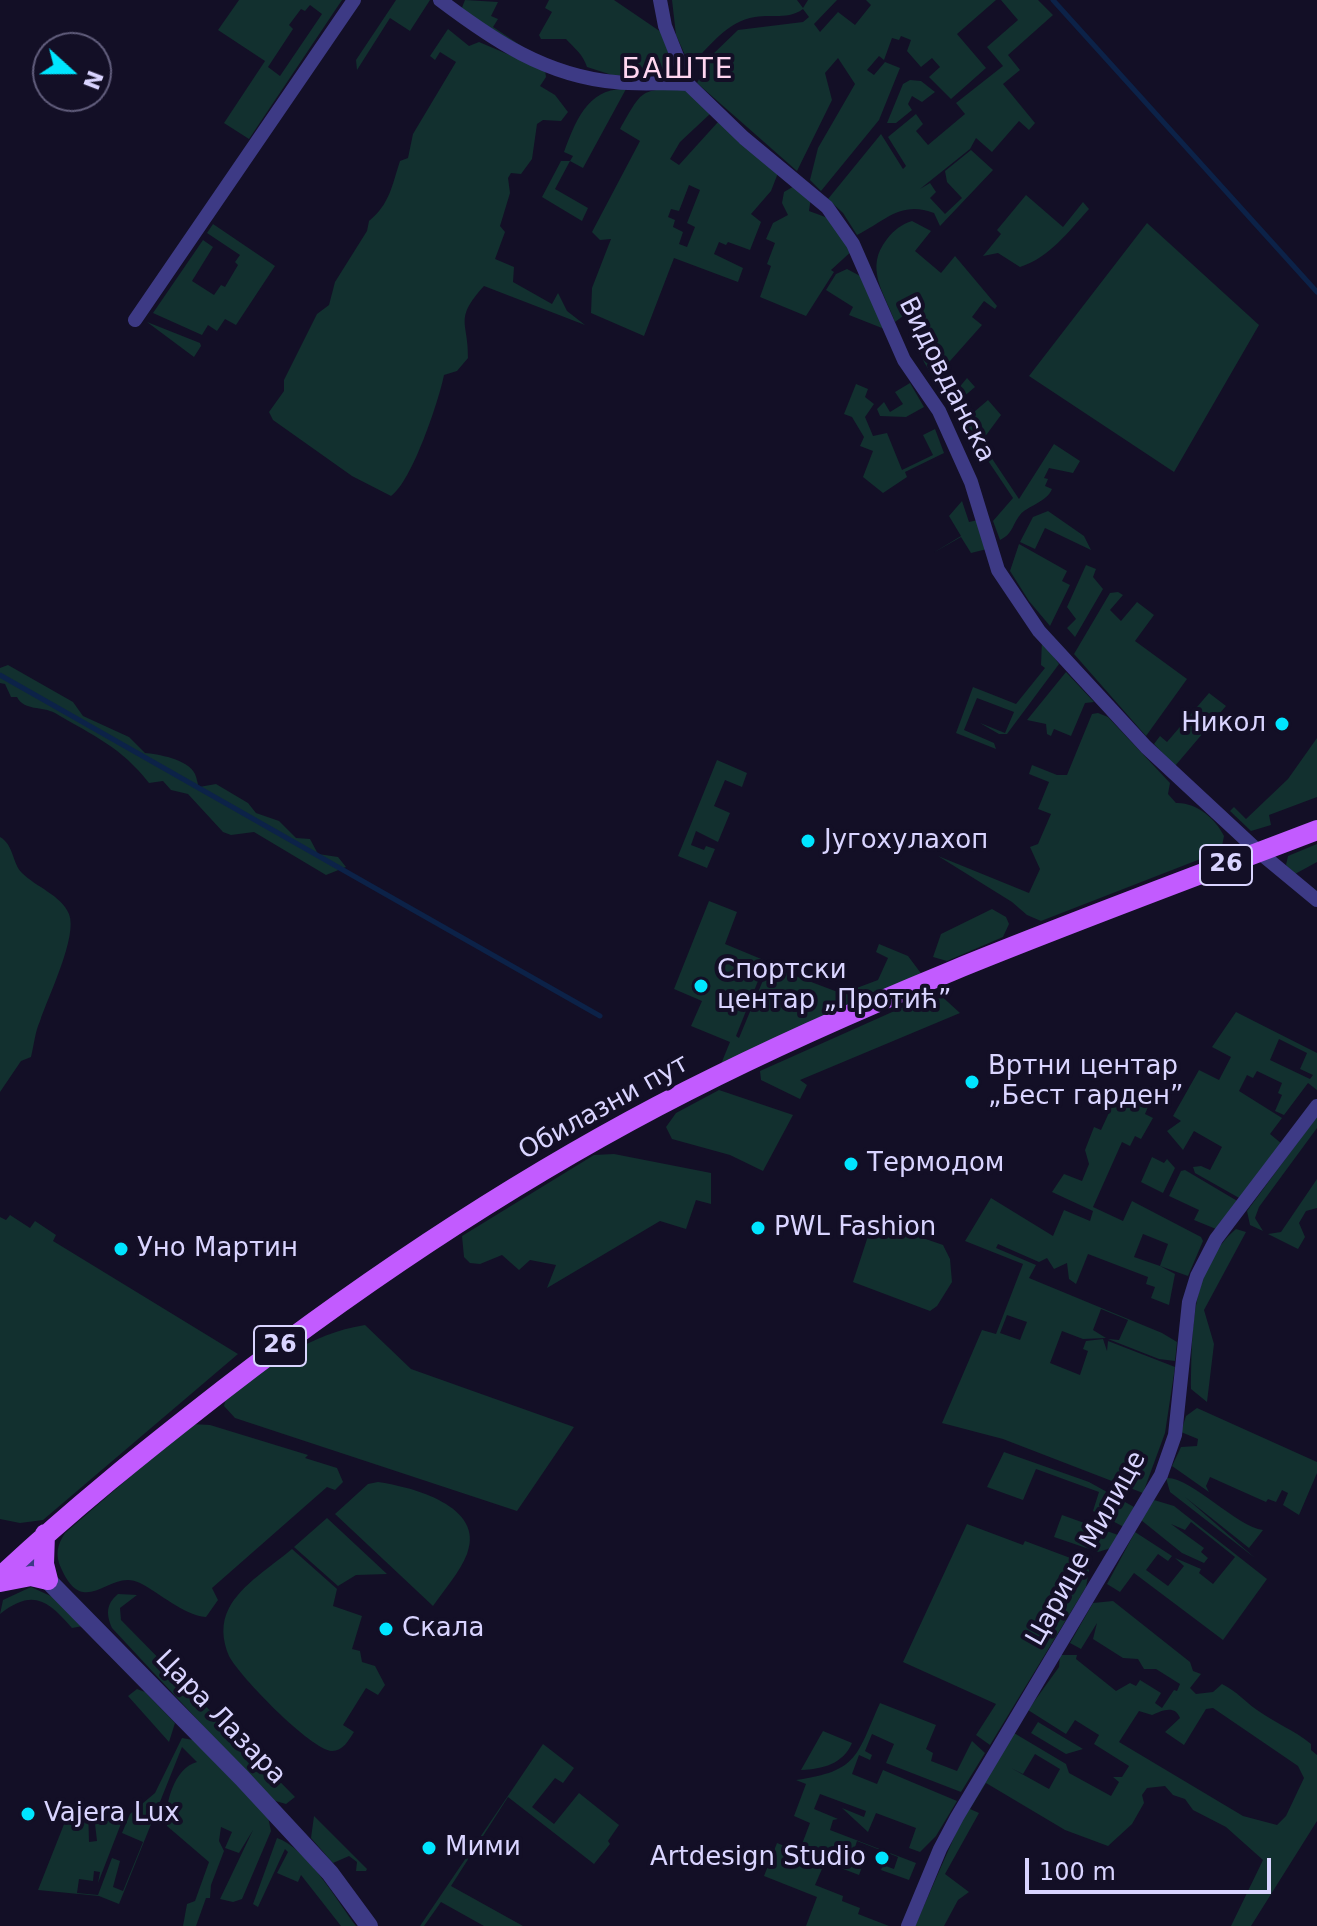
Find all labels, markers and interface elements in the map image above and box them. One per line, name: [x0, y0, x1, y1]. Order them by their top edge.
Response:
north arrow: [32, 32, 112, 112]
district label: БАШТЕ: [621, 54, 735, 88]
text: N: [78, 67, 108, 93]
street label: Видовданска: [891, 292, 1001, 468]
place label: Никол: [1181, 708, 1266, 740]
marker: Никол: [1273, 715, 1291, 733]
place label: Југохулахоп: [824, 825, 988, 857]
marker: Југохулахоп: [799, 832, 817, 850]
road number: 26: [1200, 845, 1252, 885]
place label: Спортски центар „Протић”: [717, 955, 951, 1016]
marker: Спортски центар „Протић”: [692, 977, 710, 995]
street label: Обилазни пут: [514, 1048, 694, 1168]
place label: Вртни центар „Бест гарден”: [988, 1051, 1184, 1112]
marker: Вртни центар „Бест гарден”: [963, 1073, 981, 1091]
place label: Термодом: [867, 1148, 1004, 1180]
marker: Термодом: [842, 1155, 860, 1173]
place label: PWL Fashion: [774, 1212, 936, 1244]
marker: PWL Fashion: [749, 1219, 767, 1237]
place label: Уно Мартин: [137, 1233, 298, 1265]
marker: Уно Мартин: [112, 1240, 130, 1258]
road number: 26: [254, 1326, 306, 1366]
street label: Царице Милице: [1021, 1446, 1153, 1652]
place label: Скала: [402, 1613, 484, 1645]
marker: Скала: [377, 1620, 395, 1638]
street label: Цара Лазара: [148, 1644, 292, 1792]
place label: Vajera Lux: [44, 1798, 180, 1830]
marker: Vajera Lux: [19, 1805, 37, 1823]
place label: Мими: [445, 1832, 521, 1864]
marker: Мими: [420, 1839, 438, 1857]
place label: Artdesign Studio: [650, 1842, 866, 1874]
scale bar: [1029, 1842, 1275, 1892]
marker: Artdesign Studio: [873, 1849, 891, 1867]
text: 100 m: [1039, 1858, 1116, 1886]

